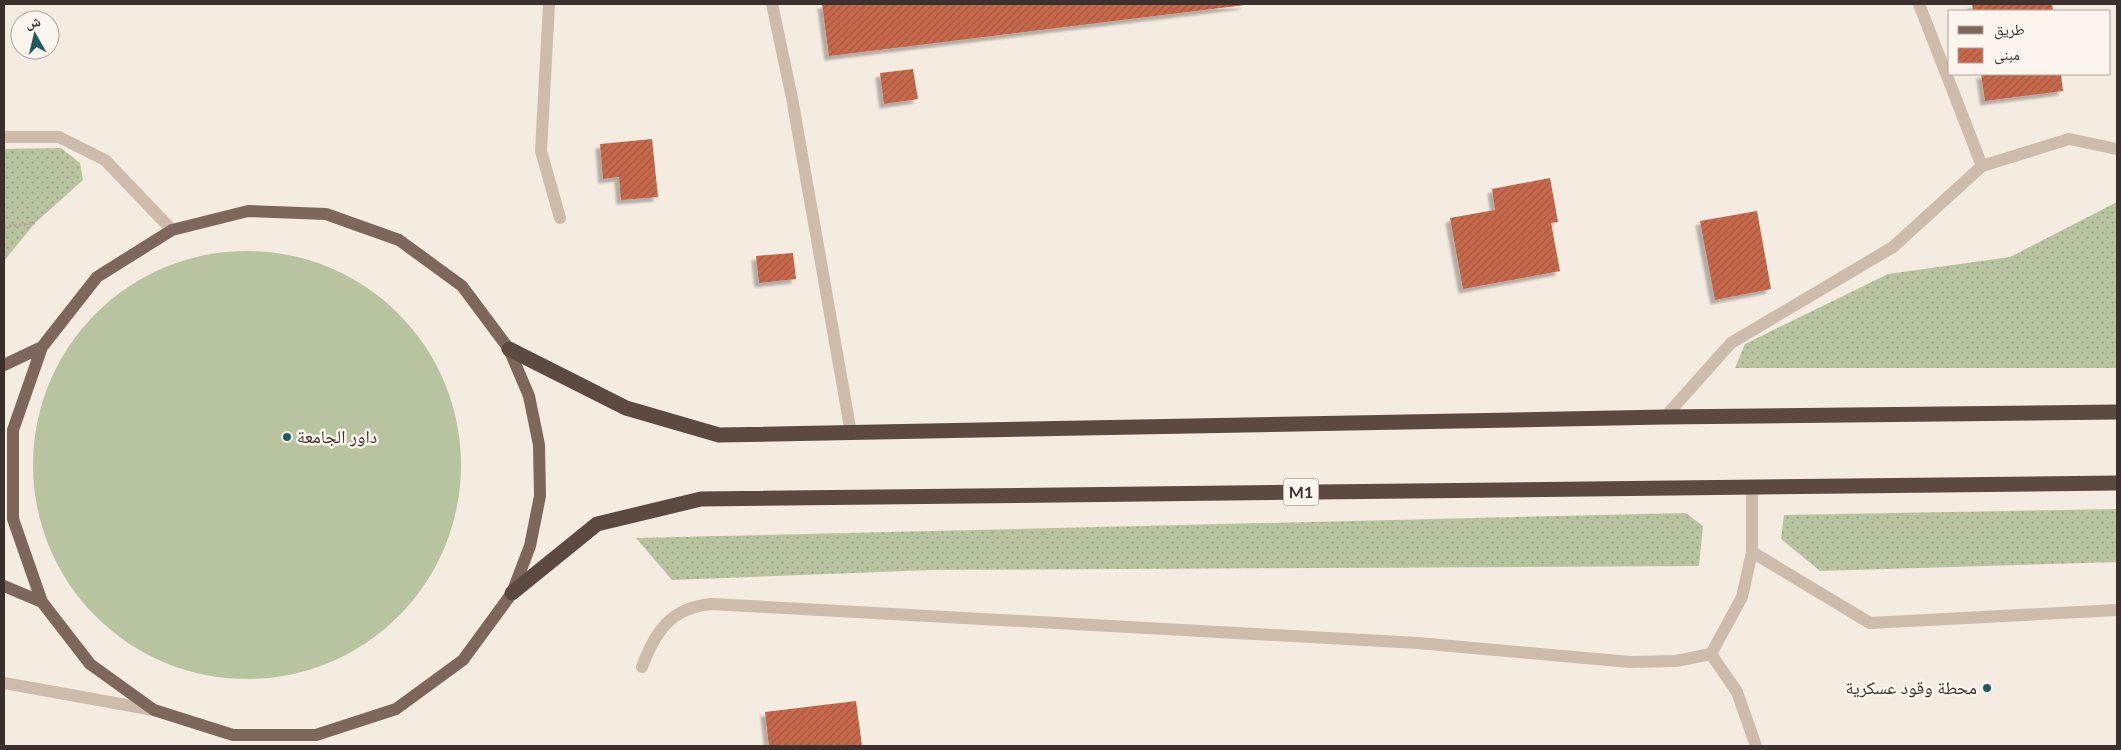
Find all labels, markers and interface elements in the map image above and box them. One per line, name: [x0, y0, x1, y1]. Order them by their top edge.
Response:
north arrow: [10, 10, 60, 60]
legend: [1948, 10, 2111, 75]
text: ش: [25, 12, 42, 32]
text: طريق: [1994, 20, 2025, 40]
text: مبنى: [1994, 45, 2020, 65]
place label: داور الجامعة: [297, 425, 377, 447]
marker: داور الجامعة: [281, 431, 293, 443]
road number: M1: [1284, 478, 1318, 506]
place label: محطة وقود عسكرية: [1845, 676, 1977, 698]
marker: محطة وقود عسكرية: [1981, 682, 1993, 694]

